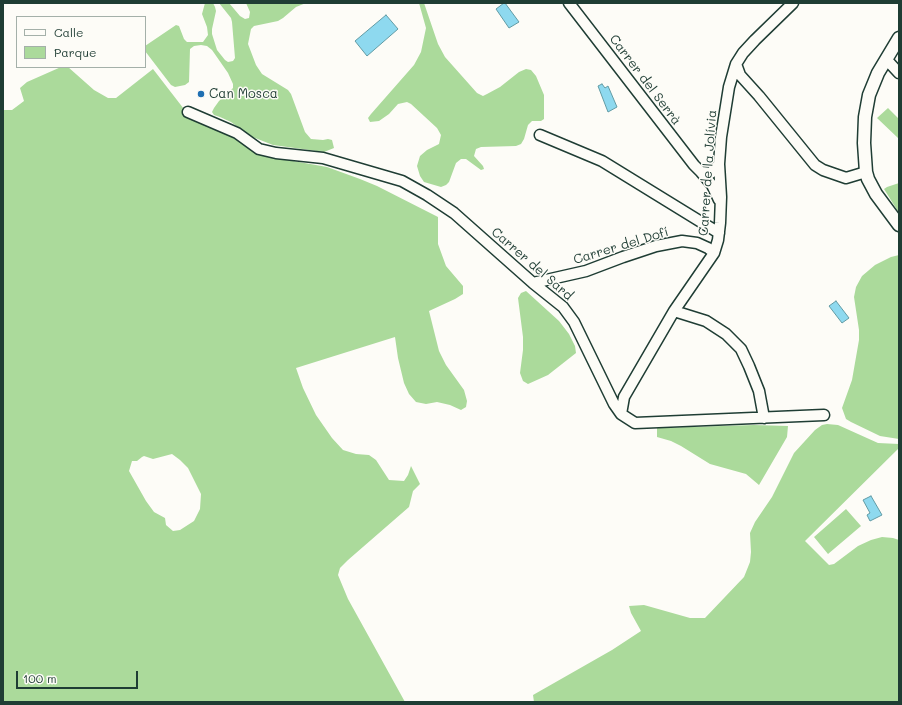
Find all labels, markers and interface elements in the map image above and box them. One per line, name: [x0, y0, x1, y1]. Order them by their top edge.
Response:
legend: [16, 16, 146, 68]
text: Calle: [54, 24, 84, 40]
street label: Carrer del Serrà: [606, 32, 684, 128]
text: Parque: [54, 44, 97, 60]
place label: Can Mosca: [209, 86, 278, 102]
marker: Can Mosca: [196, 89, 206, 99]
street label: Carrer de la Jolívia: [696, 109, 720, 237]
street label: Carrer del Sard: [488, 224, 576, 304]
street label: Carrer del Dofí: [572, 224, 670, 268]
scale bar: [18, 663, 140, 689]
text: 100 m: [23, 670, 57, 686]

